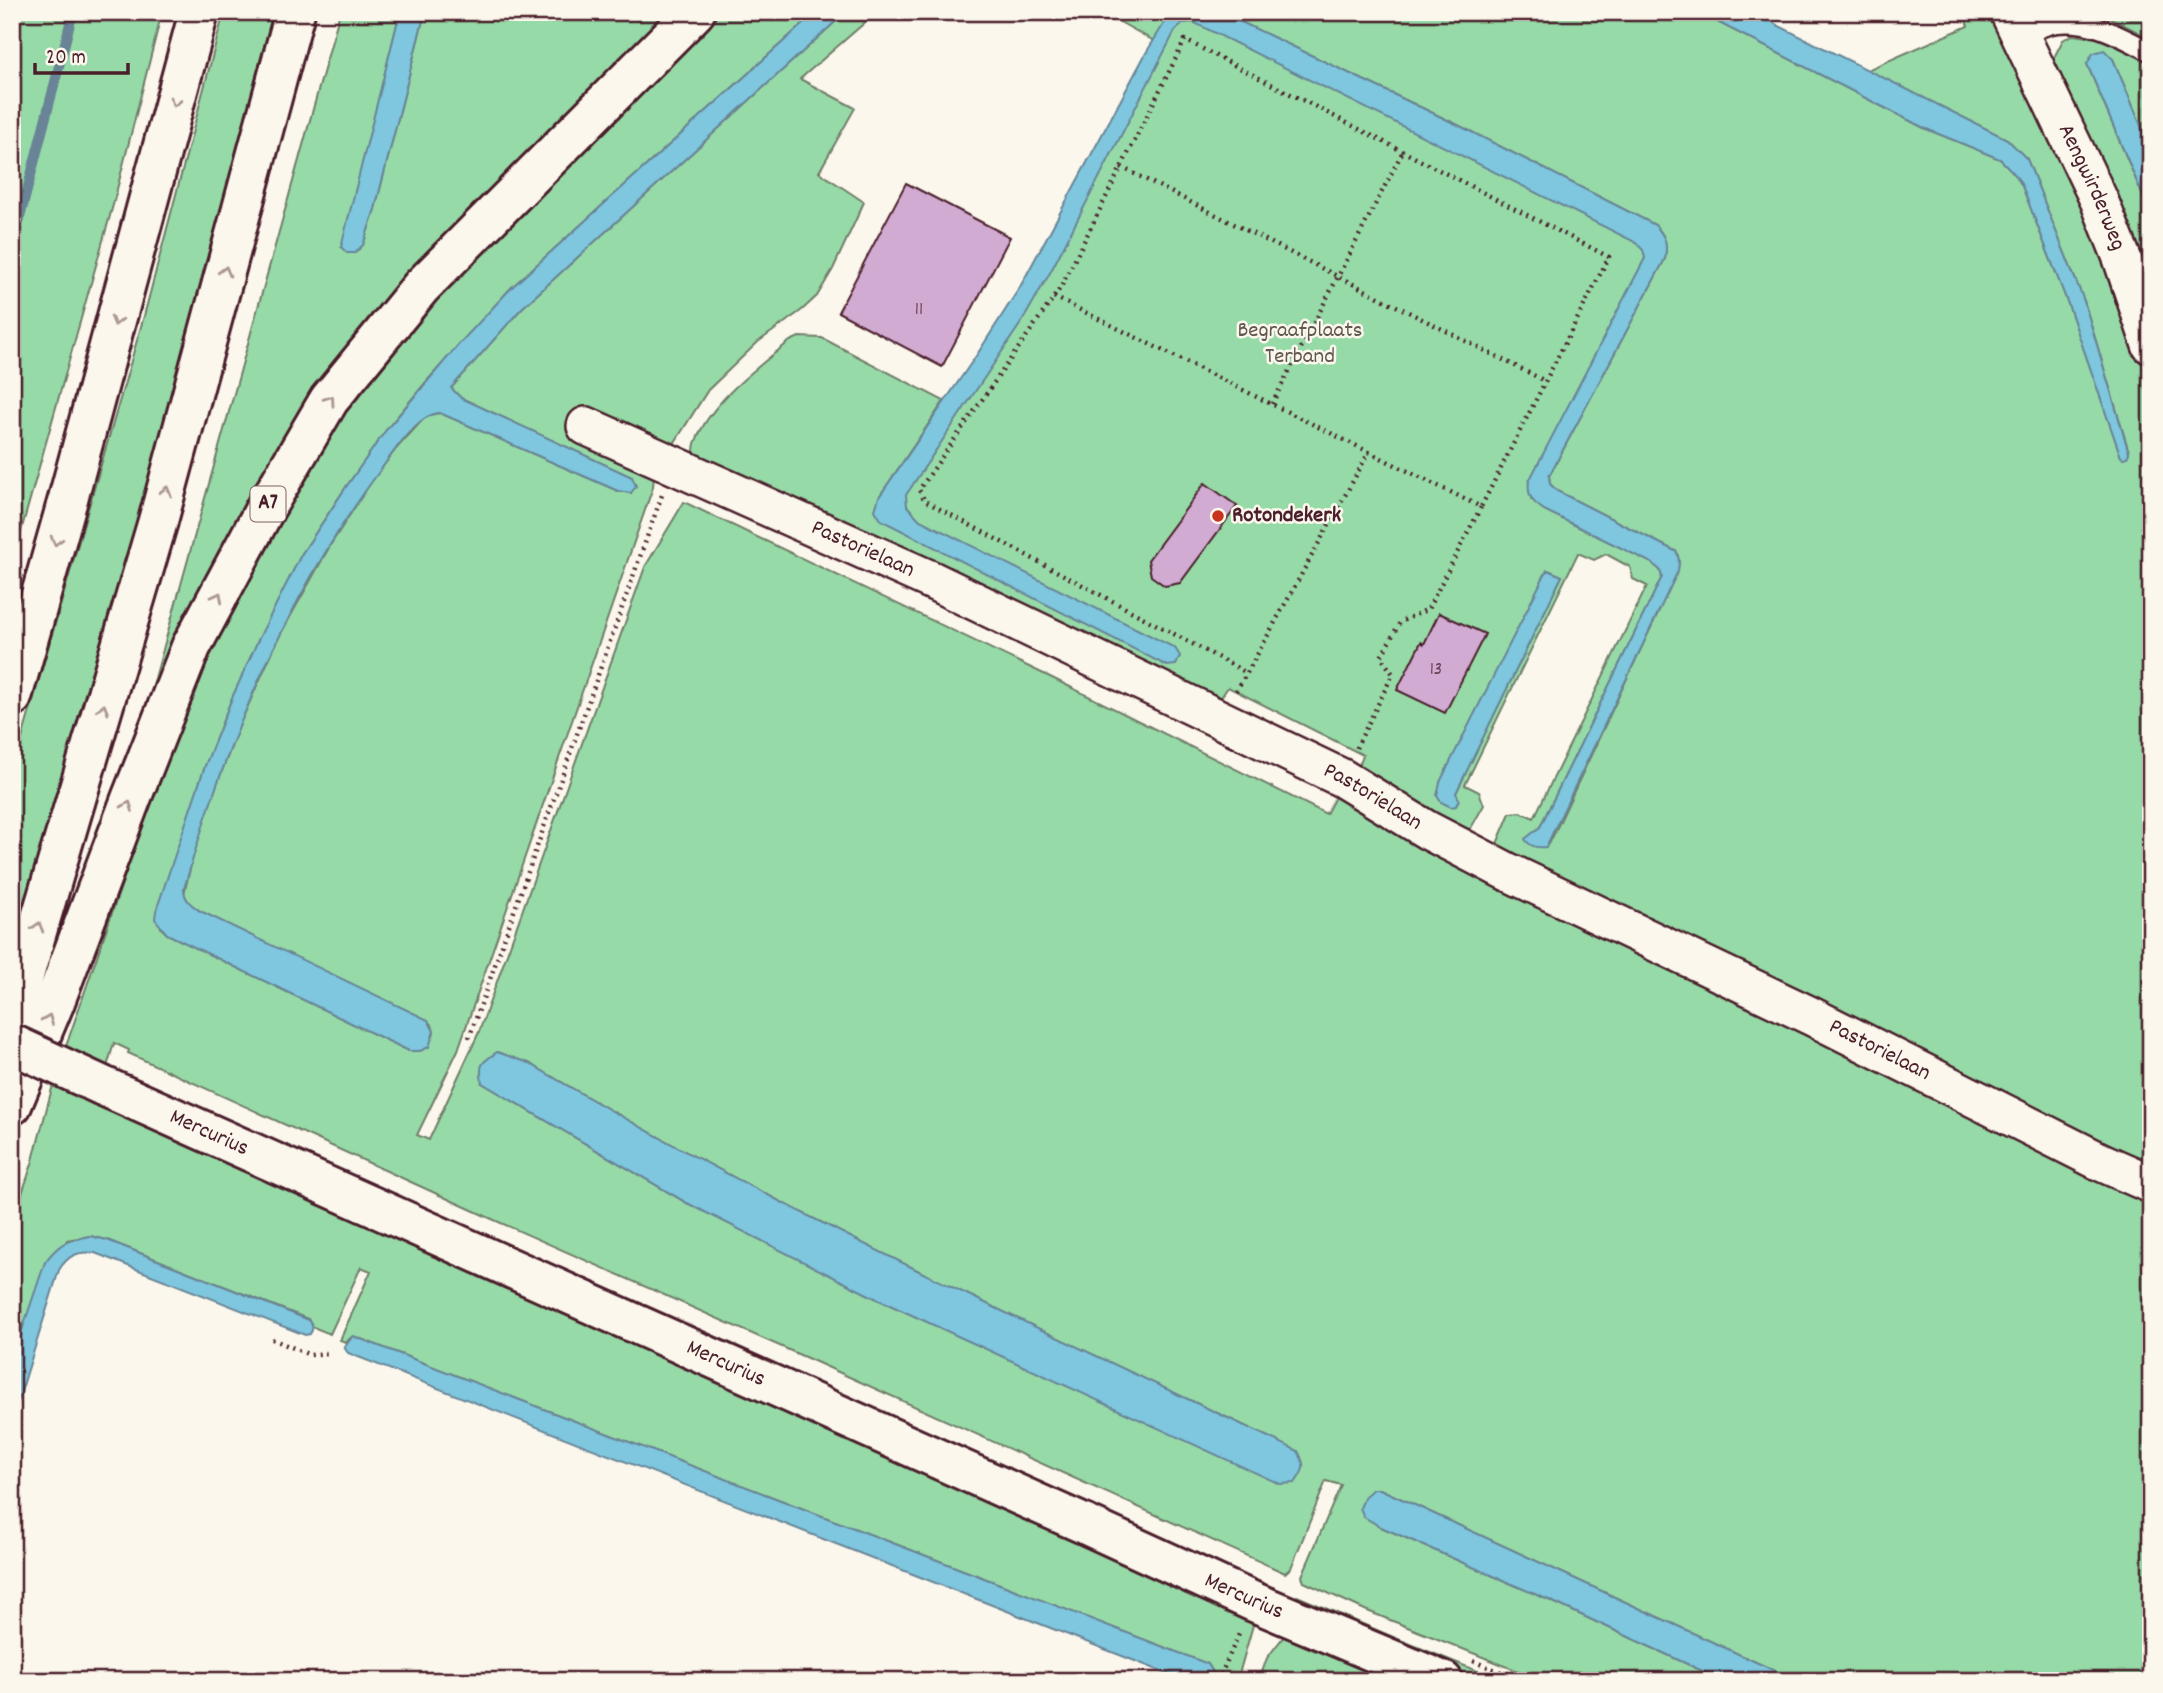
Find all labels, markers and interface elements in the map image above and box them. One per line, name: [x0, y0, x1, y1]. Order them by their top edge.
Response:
scale bar: [35, 32, 128, 76]
text: 20 m: [46, 44, 86, 74]
one-way arrow: [169, 96, 183, 108]
street label: Aengwirderweg: [2049, 119, 2134, 256]
one-way arrow: [217, 265, 232, 277]
house number: 11: [915, 297, 923, 324]
one-way arrow: [110, 315, 124, 327]
park label: Begraafplaats Terband: [1237, 315, 1363, 374]
one-way arrow: [322, 395, 334, 408]
one-way arrow: [158, 485, 172, 497]
road number: A7: [250, 486, 286, 522]
place label: Rotondekerk: [1232, 500, 1342, 533]
marker: Rotondekerk: [1210, 508, 1226, 524]
street label: Pastorielaan: [806, 512, 920, 587]
one-way arrow: [50, 535, 64, 547]
one-way arrow: [210, 592, 223, 605]
house number: 13: [1430, 657, 1442, 684]
one-way arrow: [94, 703, 109, 715]
street label: Pastorielaan: [1318, 755, 1428, 840]
one-way arrow: [120, 801, 134, 813]
one-way arrow: [30, 922, 45, 934]
street label: Pastorielaan: [1823, 1011, 1936, 1090]
one-way arrow: [39, 1014, 53, 1026]
street label: Mercurius: [164, 1101, 254, 1165]
street label: Mercurius: [681, 1332, 771, 1396]
street label: Mercurius: [1199, 1565, 1288, 1629]

